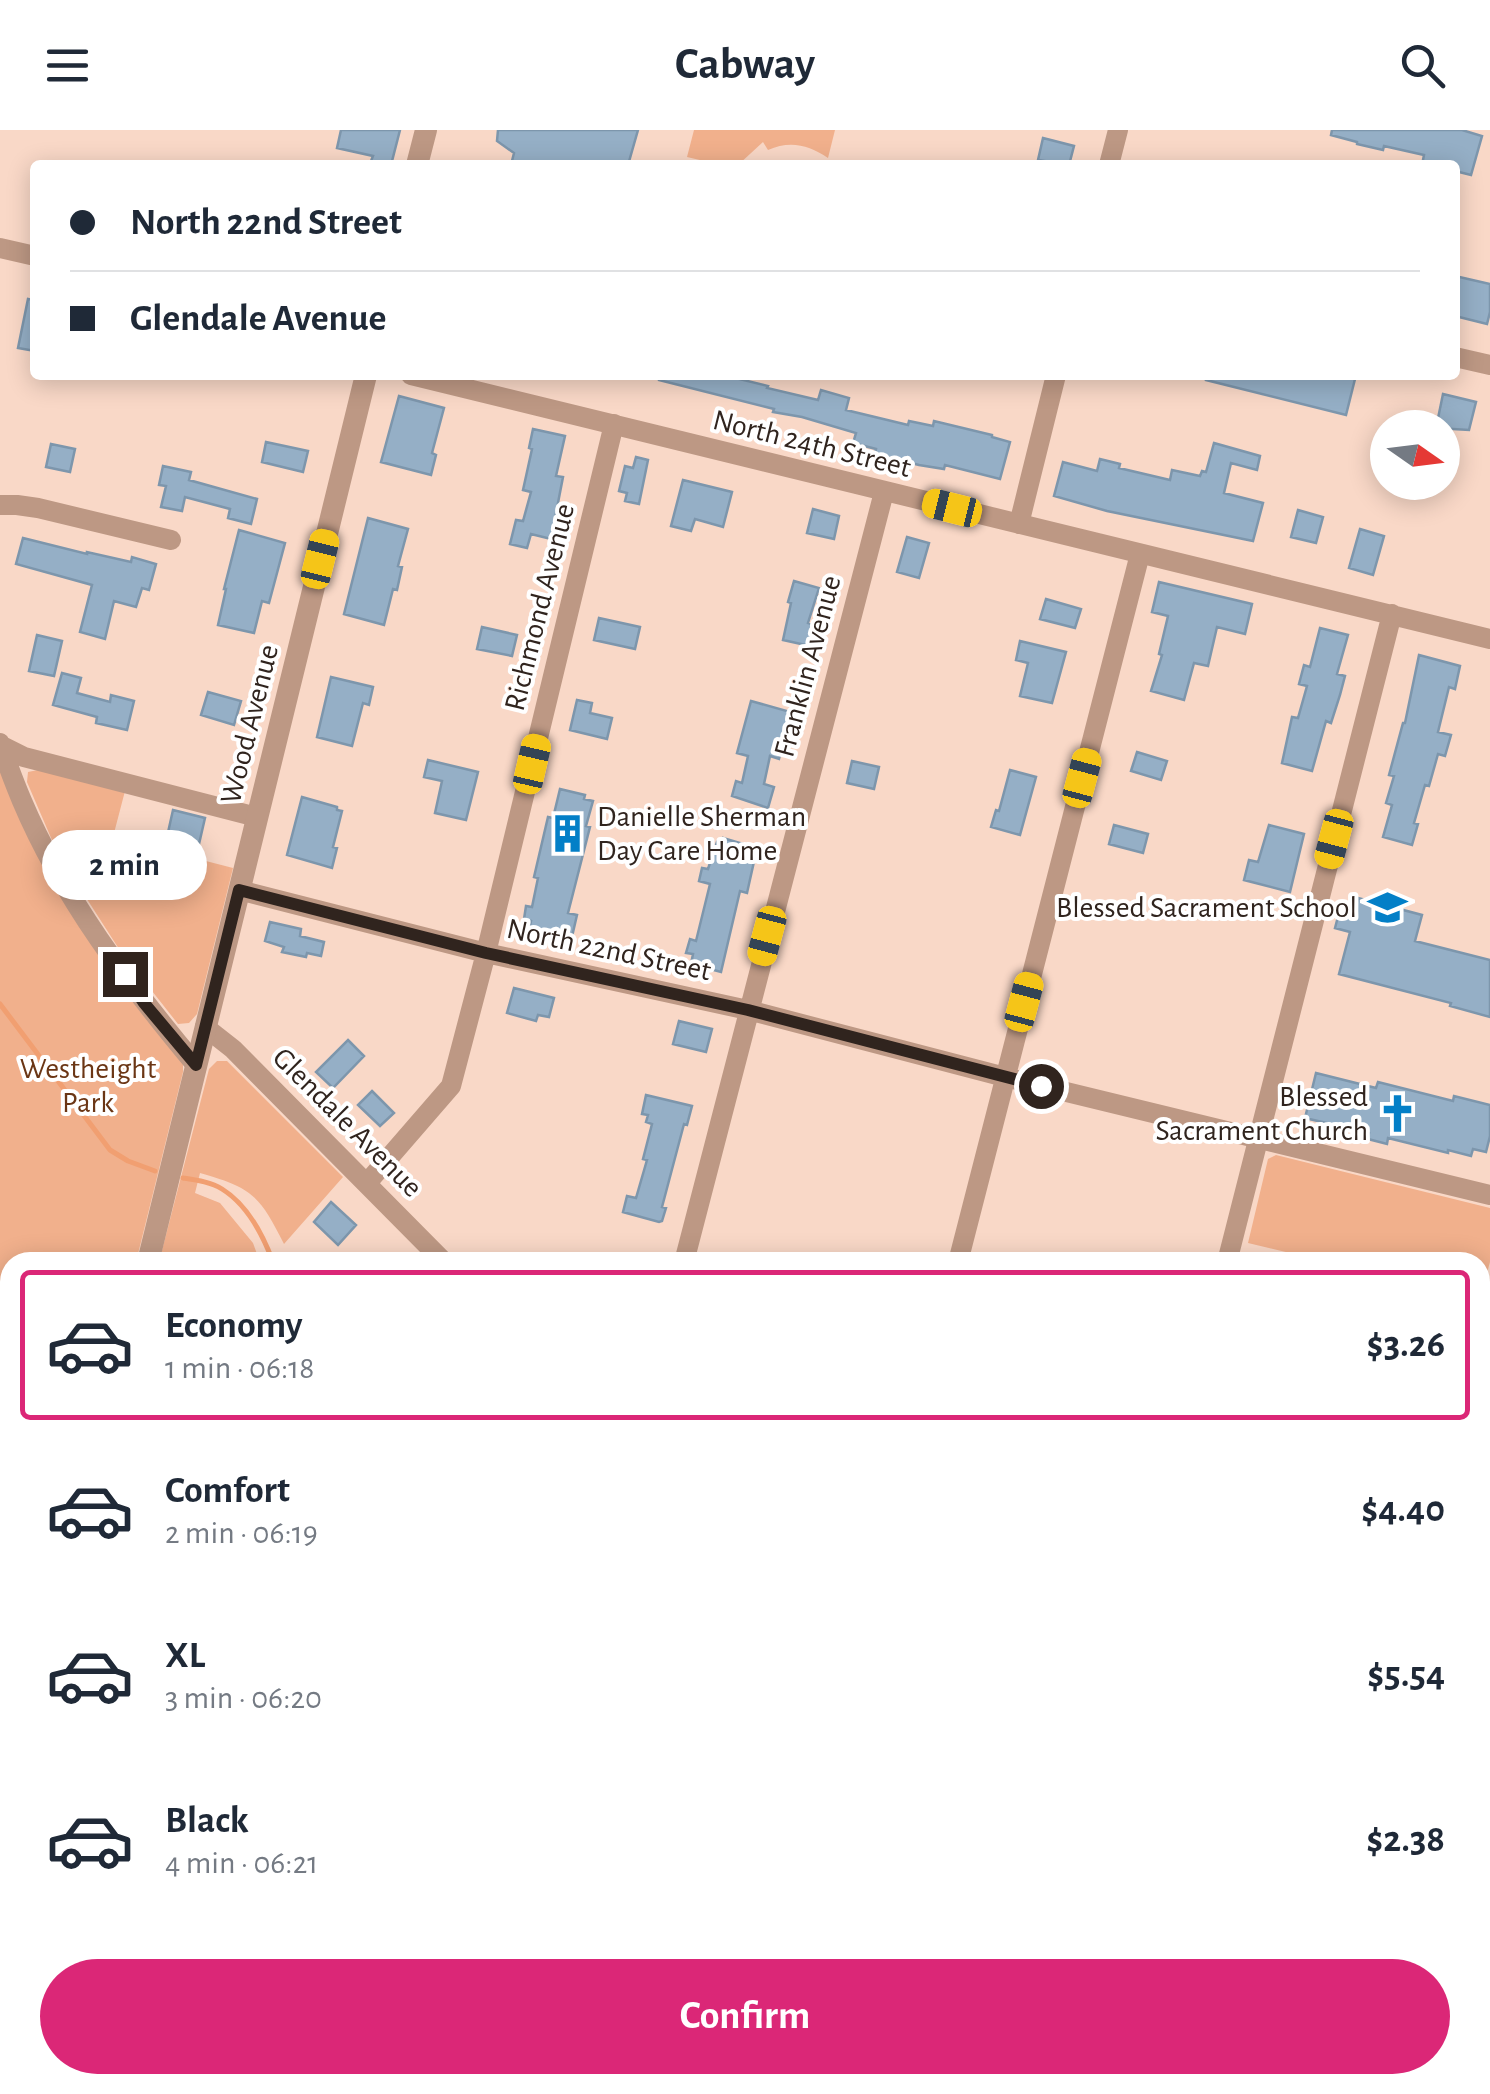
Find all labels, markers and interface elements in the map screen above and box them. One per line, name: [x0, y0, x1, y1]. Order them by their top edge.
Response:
icon: menu: [40, 38, 95, 93]
icon: search: [1395, 38, 1450, 93]
text: Cabway: [675, 42, 815, 87]
text: North 22nd Street: [130, 204, 402, 242]
text: Glendale Avenue: [130, 300, 386, 338]
street label: North 24th Street: [710, 405, 914, 483]
north arrow: [1370, 410, 1460, 500]
map controls: [1370, 410, 1460, 500]
car: [919, 486, 985, 530]
street label: Richmond Avenue: [500, 500, 580, 714]
car: [298, 526, 342, 592]
street label: Franklin Avenue: [769, 572, 847, 760]
street label: Wood Avenue: [216, 642, 284, 807]
car: [511, 731, 553, 797]
car: [1060, 745, 1104, 811]
place label: Danielle Sherman Day Care Home: [597, 802, 806, 866]
car: [1312, 806, 1356, 872]
building icon: Danielle Sherman Day Care Home: [546, 812, 588, 854]
callout: 2 min: [42, 829, 208, 899]
text: 2 min: [89, 849, 160, 881]
school or university icon: Blessed Sacrament School: [1366, 886, 1408, 928]
place label: Blessed Sacrament School: [1056, 893, 1357, 923]
car: [745, 903, 789, 969]
street label: North 22nd Street: [504, 914, 714, 986]
route end: [103, 952, 148, 997]
car: [1002, 969, 1046, 1035]
street label: Glendale Avenue: [267, 1042, 428, 1203]
park label: Westheight Park: [20, 1054, 157, 1118]
route start: [1019, 1064, 1064, 1109]
place label: Blessed Sacrament Church: [1156, 1082, 1368, 1146]
church icon: Blessed Sacrament Church: [1377, 1092, 1419, 1134]
icon: car: [45, 1300, 135, 1390]
text: Economy: [165, 1307, 303, 1345]
text: $3.26: [1367, 1326, 1445, 1364]
text: 1 min · 06:18: [165, 1352, 314, 1384]
icon: car: [45, 1465, 135, 1555]
text: Comfort: [165, 1472, 290, 1510]
text: $4.40: [1361, 1491, 1445, 1529]
text: 2 min · 06:19: [165, 1517, 318, 1549]
icon: car: [45, 1630, 135, 1720]
text: XL: [165, 1637, 205, 1675]
text: $5.54: [1367, 1656, 1445, 1694]
text: 3 min · 06:20: [165, 1682, 322, 1714]
icon: car: [45, 1795, 135, 1885]
text: Black: [165, 1802, 249, 1840]
text: $2.38: [1366, 1821, 1445, 1859]
text: 4 min · 06:21: [165, 1847, 318, 1879]
button: Confirm: [40, 1959, 1450, 2074]

